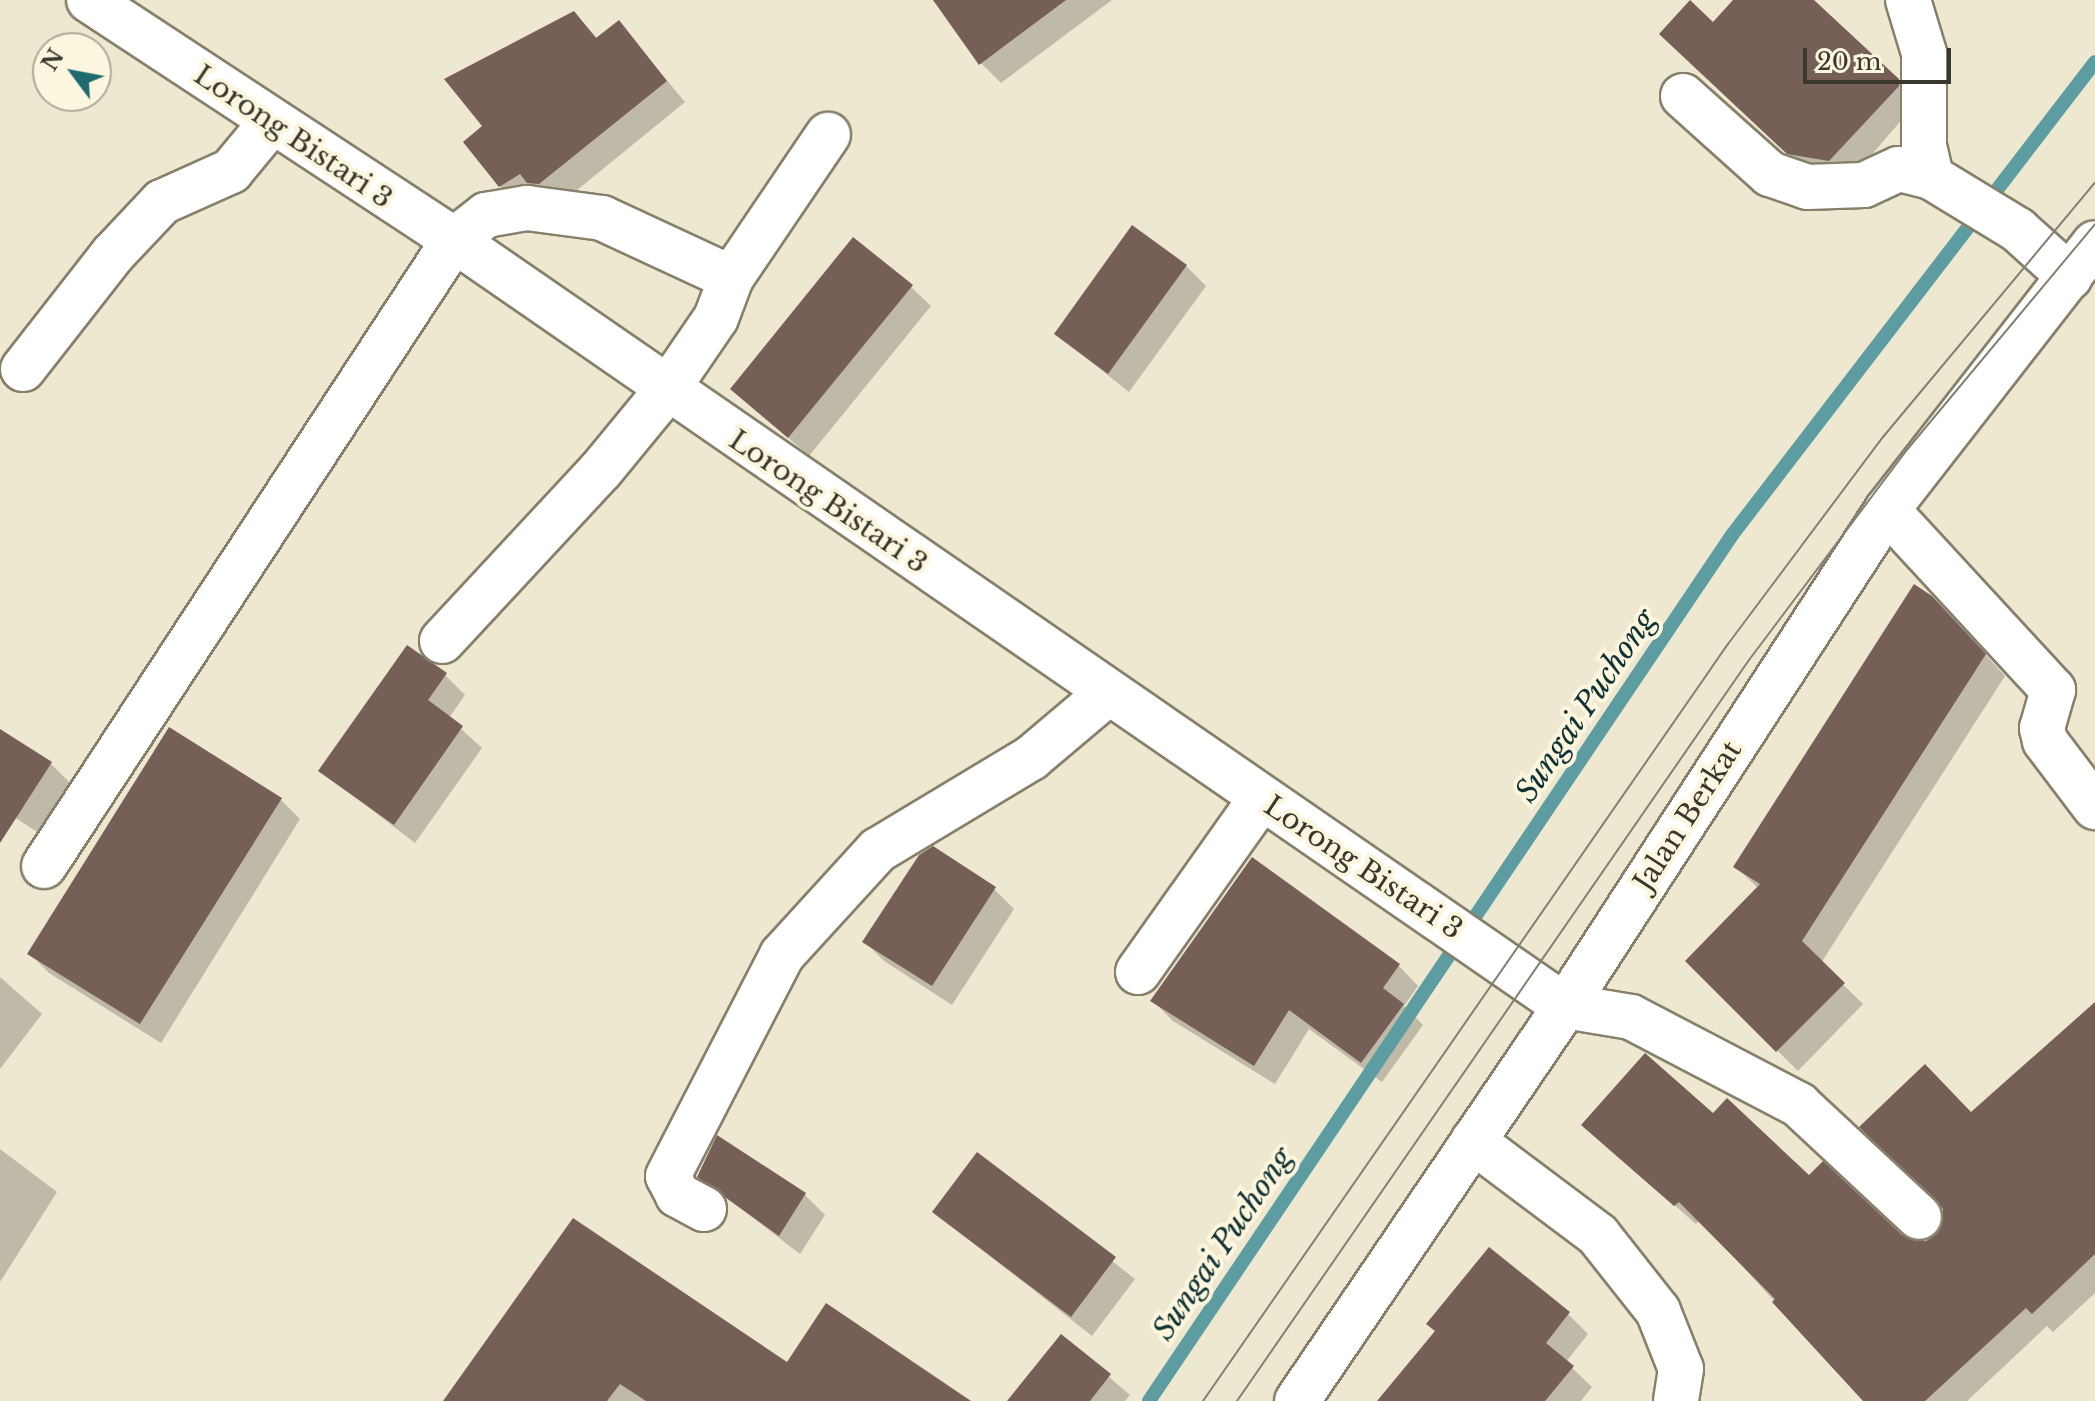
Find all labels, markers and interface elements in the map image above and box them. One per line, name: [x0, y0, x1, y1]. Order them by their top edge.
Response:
north arrow: [32, 32, 112, 112]
scale bar: [1807, 32, 1955, 82]
text: N: [36, 44, 70, 76]
text: 20 m: [1817, 47, 1882, 76]
street label: Lorong Bistari 3: [187, 58, 399, 216]
street label: Lorong Bistari 3: [722, 423, 934, 581]
water label: Sungai Puchong: [1508, 602, 1664, 810]
street label: Jalan Berkat: [1627, 735, 1749, 897]
street label: Lorong Bistari 3: [1257, 789, 1469, 947]
water label: Sungai Puchong: [1145, 1140, 1301, 1348]

